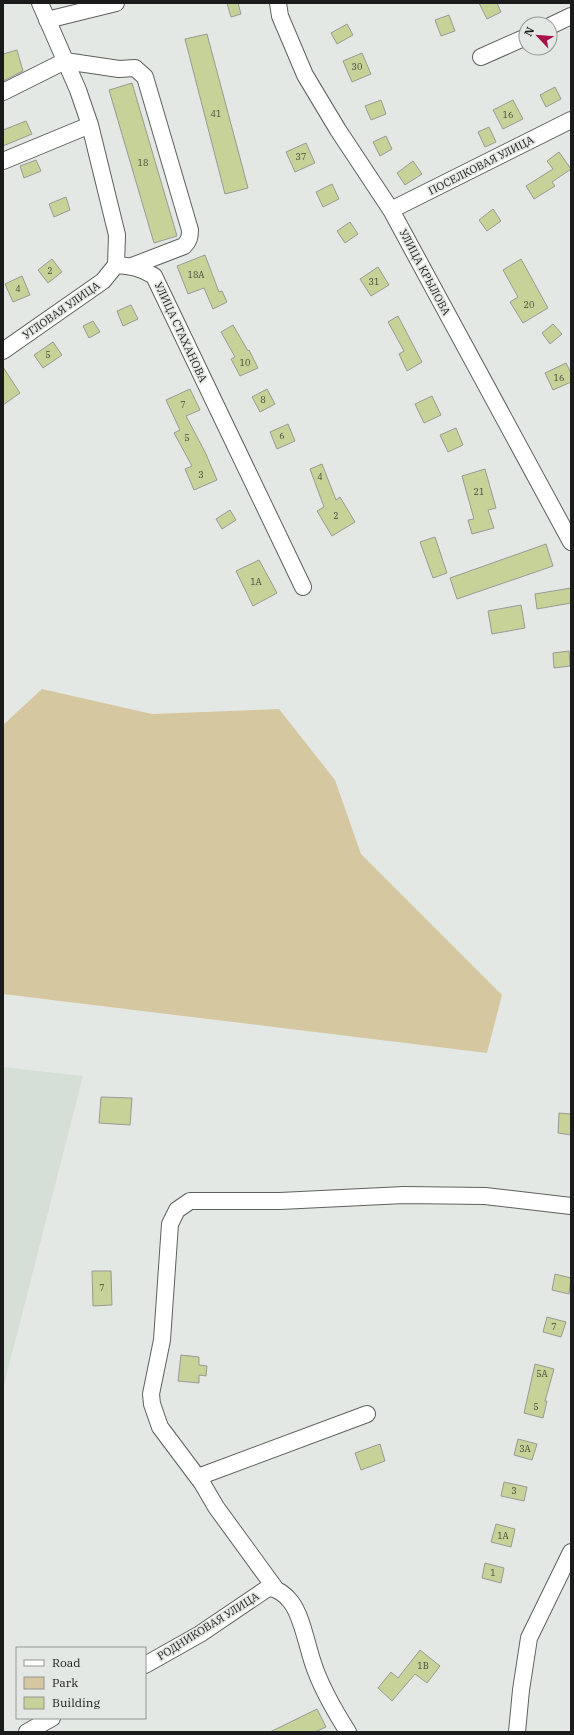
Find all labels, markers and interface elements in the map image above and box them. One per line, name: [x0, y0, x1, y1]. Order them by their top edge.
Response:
north arrow: [518, 16, 558, 56]
text: N: [521, 24, 537, 39]
house number: 30: [352, 61, 362, 72]
house number: 41: [211, 108, 221, 119]
house number: 16: [503, 109, 513, 120]
street label: ПОСЕЛКОВАЯ УЛИЦА: [426, 132, 537, 198]
house number: 37: [296, 151, 306, 162]
house number: 18: [138, 157, 148, 168]
street label: УЛИЦА КРЫЛОВА: [396, 226, 454, 318]
house number: 2: [47, 265, 53, 276]
house number: 18А: [188, 269, 205, 280]
house number: 31: [369, 276, 379, 287]
street label: УГЛОВАЯ УЛИЦА: [20, 278, 103, 342]
street label: УЛИЦА СТАХАНОВА: [152, 280, 211, 385]
house number: 4: [15, 283, 21, 294]
house number: 20: [524, 299, 534, 310]
house number: 5: [45, 349, 51, 360]
house number: 10: [240, 357, 250, 368]
house number: 16: [554, 372, 564, 383]
house number: 8: [260, 394, 266, 405]
house number: 7: [180, 399, 186, 410]
house number: 6: [279, 430, 285, 441]
house number: 5: [184, 432, 190, 443]
house number: 3: [198, 469, 204, 480]
house number: 4: [317, 471, 323, 482]
house number: 21: [474, 486, 484, 497]
house number: 2: [333, 510, 339, 521]
house number: 1А: [250, 576, 263, 587]
house number: 7: [99, 1282, 105, 1293]
house number: 7: [551, 1321, 557, 1332]
house number: 5А: [536, 1368, 549, 1379]
house number: 5: [533, 1401, 539, 1412]
house number: 3А: [519, 1443, 532, 1454]
house number: 3: [511, 1485, 517, 1496]
house number: 1А: [497, 1530, 510, 1541]
house number: 1: [490, 1567, 496, 1578]
street label: РОДНИКОВАЯ УЛИЦА: [154, 1589, 262, 1663]
legend: [16, 1647, 146, 1719]
text: Road: [52, 1655, 81, 1670]
house number: 1В: [417, 1660, 429, 1671]
text: Park: [52, 1675, 78, 1690]
text: Building: [52, 1695, 100, 1710]

